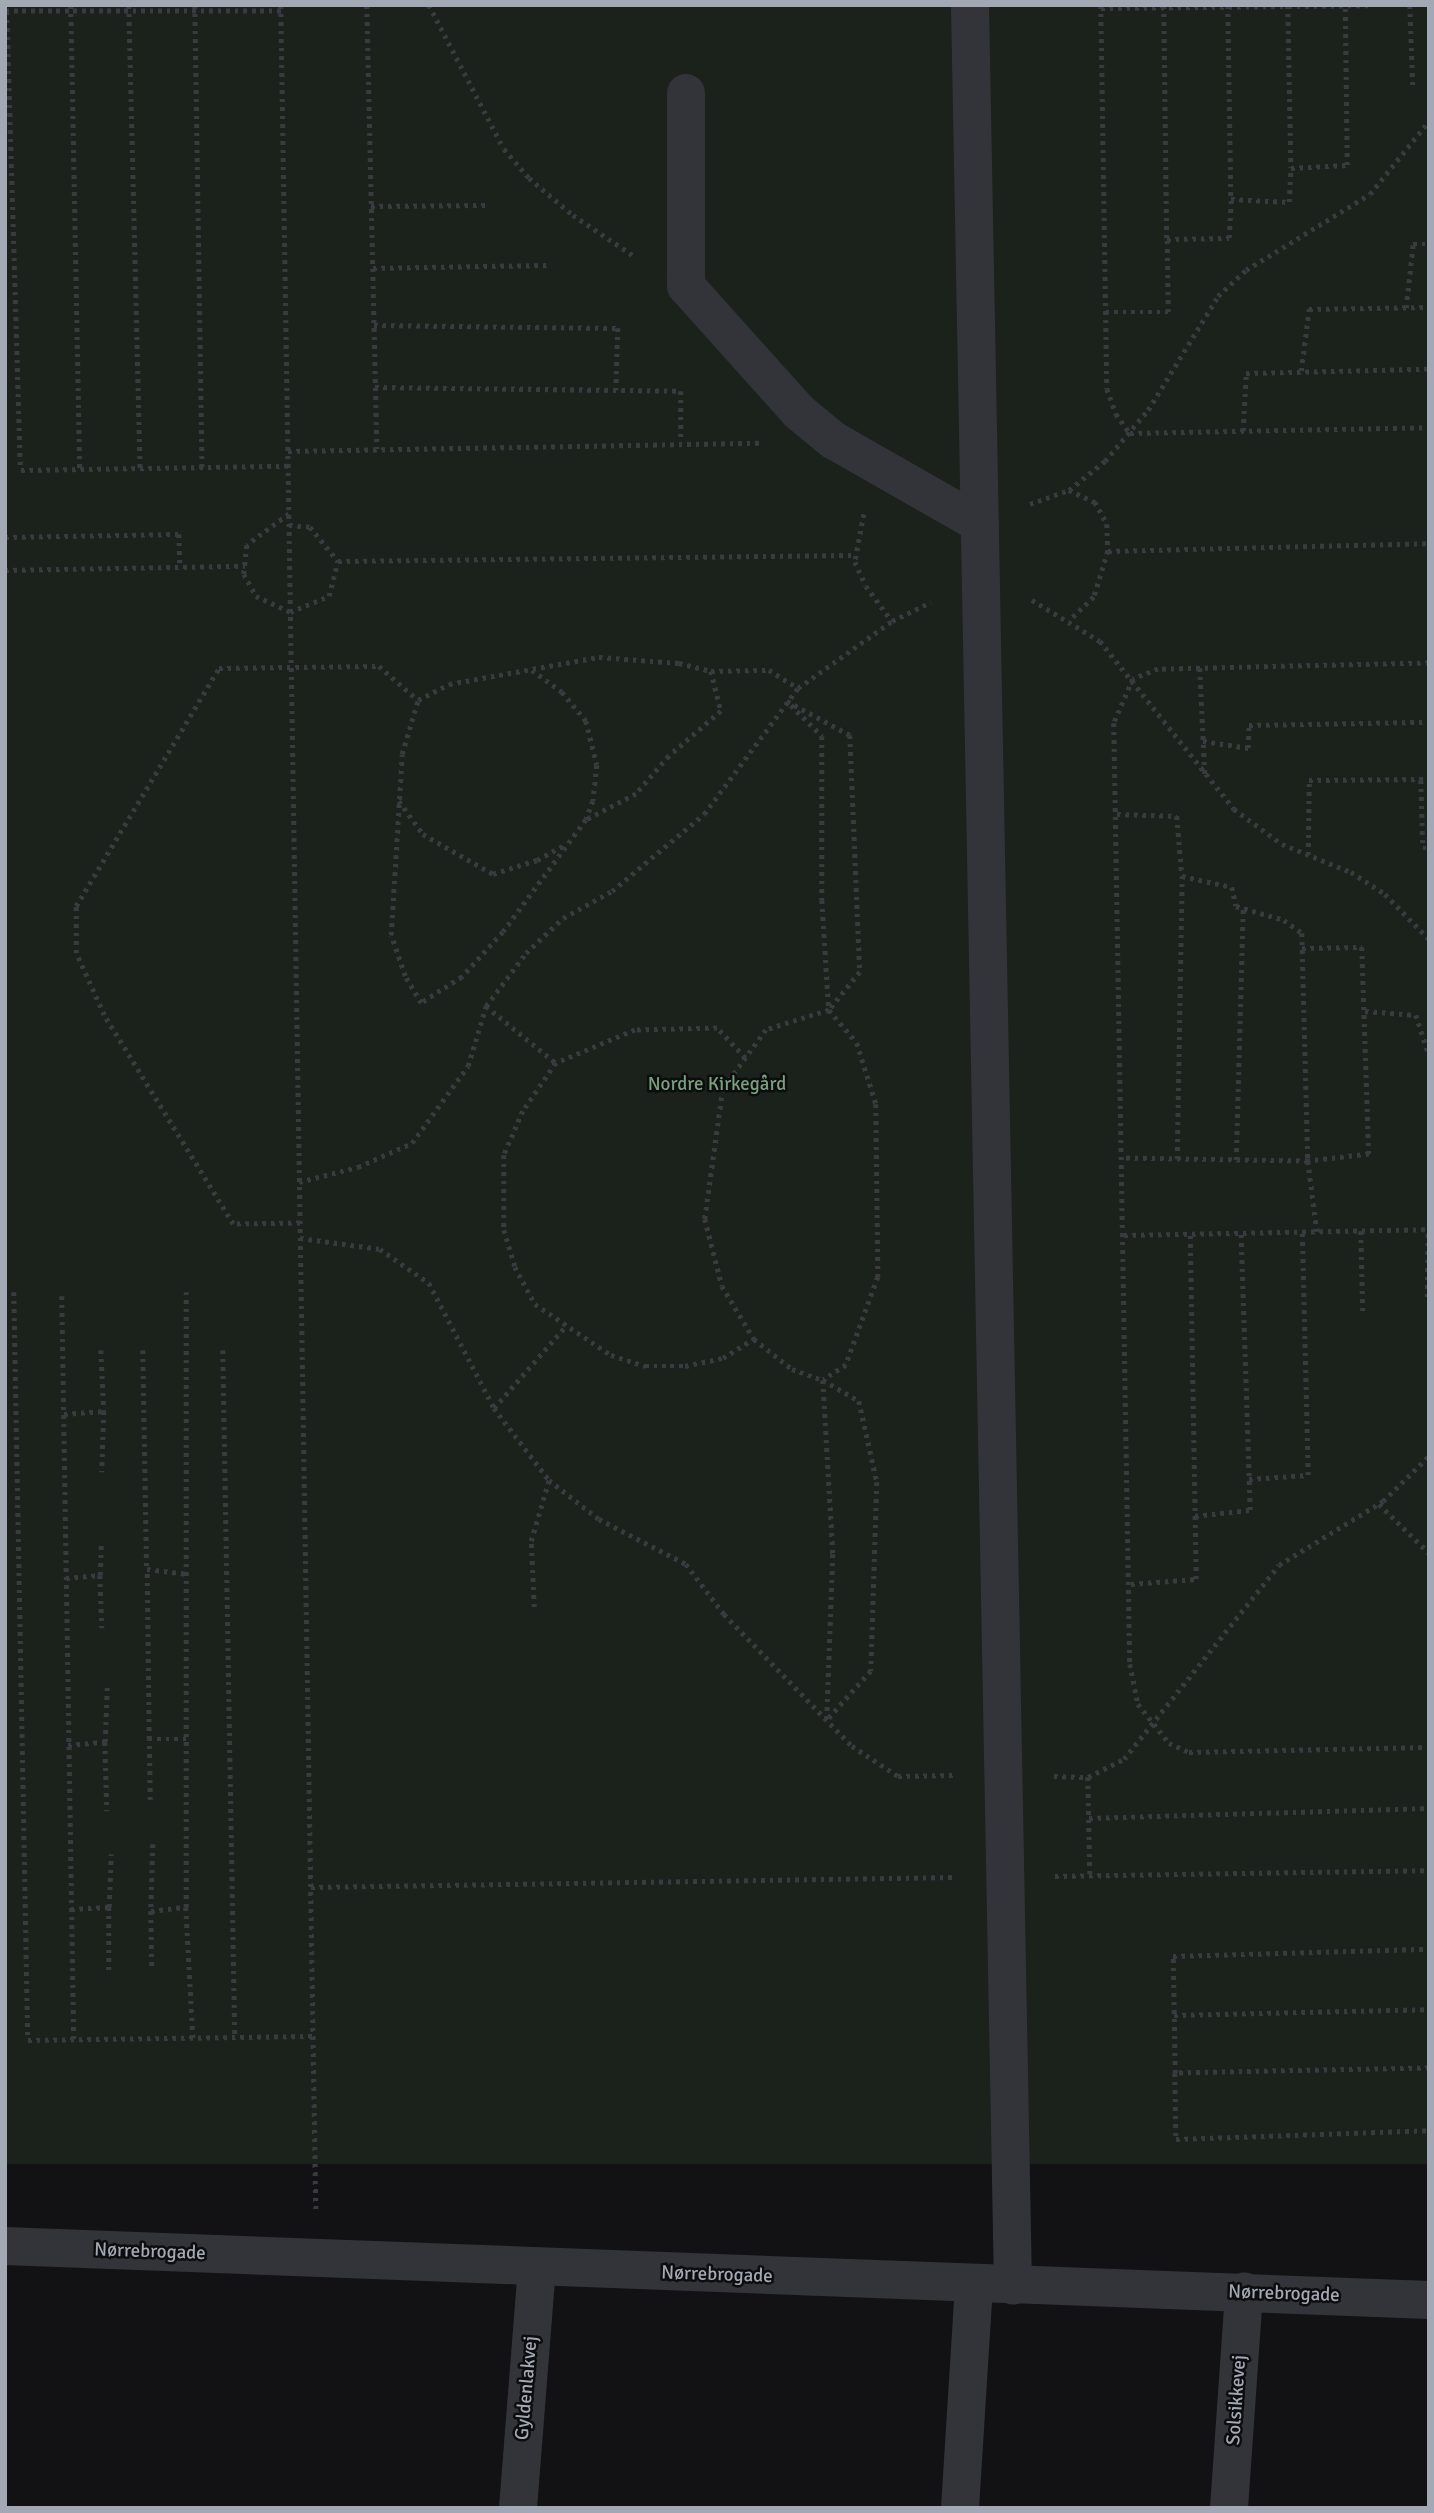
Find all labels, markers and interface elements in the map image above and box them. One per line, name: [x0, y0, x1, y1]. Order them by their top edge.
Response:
park label: Nordre Kirkegård: [648, 1074, 786, 1096]
street label: Nørrebrogade: [94, 2239, 206, 2265]
street label: Nørrebrogade: [661, 2262, 773, 2288]
street label: Nørrebrogade: [1228, 2281, 1340, 2307]
street label: Gyldenlakvej: [511, 2335, 543, 2441]
street label: Solsikkevej: [1222, 2354, 1252, 2446]

